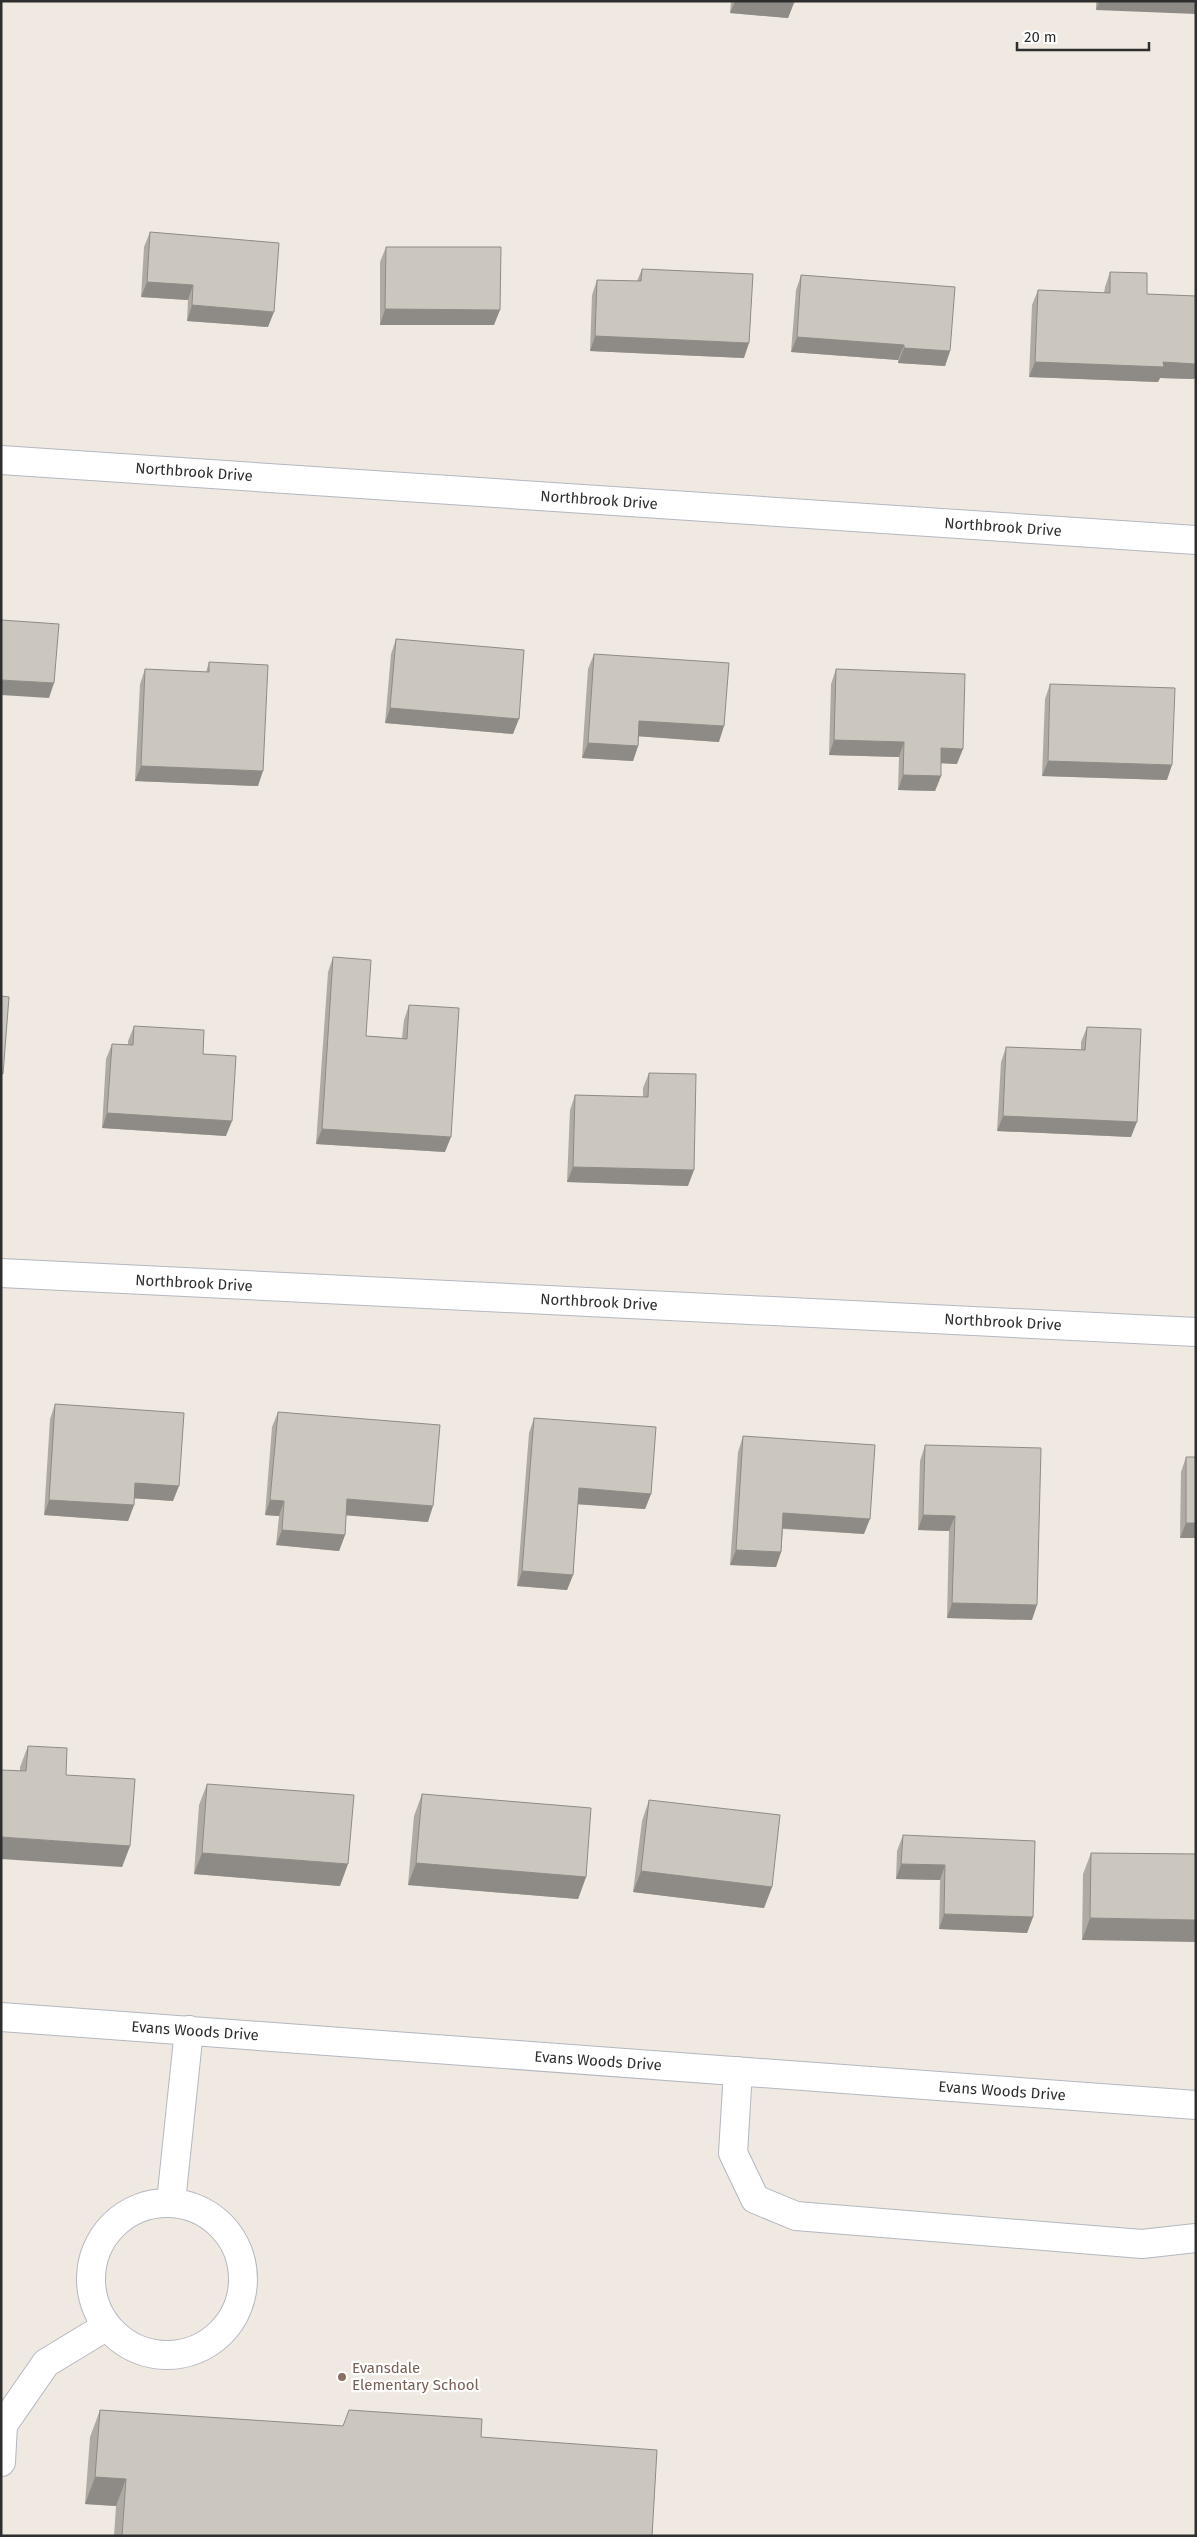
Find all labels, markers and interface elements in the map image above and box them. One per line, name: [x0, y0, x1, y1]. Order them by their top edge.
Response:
scale bar: [1017, 20, 1150, 52]
text: 20 m: [1024, 28, 1057, 46]
street label: Northbrook Drive: [135, 459, 253, 485]
street label: Northbrook Drive: [540, 487, 658, 513]
street label: Northbrook Drive: [944, 514, 1062, 540]
street label: Northbrook Drive: [135, 1271, 253, 1295]
street label: Northbrook Drive: [540, 1290, 658, 1314]
street label: Northbrook Drive: [944, 1310, 1062, 1334]
street label: Evans Woods Drive: [131, 2018, 259, 2044]
street label: Evans Woods Drive: [534, 2048, 662, 2074]
street label: Evans Woods Drive: [938, 2078, 1066, 2104]
place label: Evansdale Elementary School: [352, 2359, 480, 2394]
marker: Evansdale Elementary School: [336, 2371, 348, 2383]

